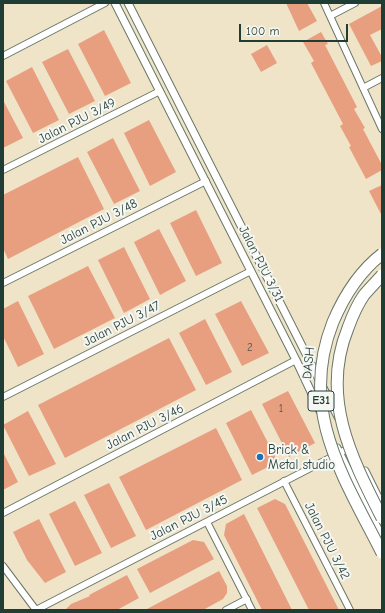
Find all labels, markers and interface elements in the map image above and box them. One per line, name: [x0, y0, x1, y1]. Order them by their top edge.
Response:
scale bar: [241, 16, 350, 42]
text: 100 m: [246, 24, 279, 38]
street label: Jalan PJU 3/49: [36, 95, 118, 147]
street label: Jalan PJU 3/48: [58, 196, 140, 248]
street label: Jalan PJU 3/31: [235, 223, 287, 305]
street label: Jalan PJU 3/47: [81, 298, 163, 350]
house number: 2: [247, 341, 253, 355]
street label: DASH: [300, 346, 318, 380]
road number: E31: [308, 391, 334, 411]
street label: Jalan PJU 3/46: [104, 401, 186, 453]
house number: 1: [279, 402, 283, 416]
place label: Brick & Metal studio: [268, 442, 335, 473]
marker: Brick & Metal studio: [255, 452, 265, 462]
street label: Jalan PJU 3/45: [148, 492, 230, 544]
street label: Jalan PJU 3/42: [301, 500, 353, 582]

